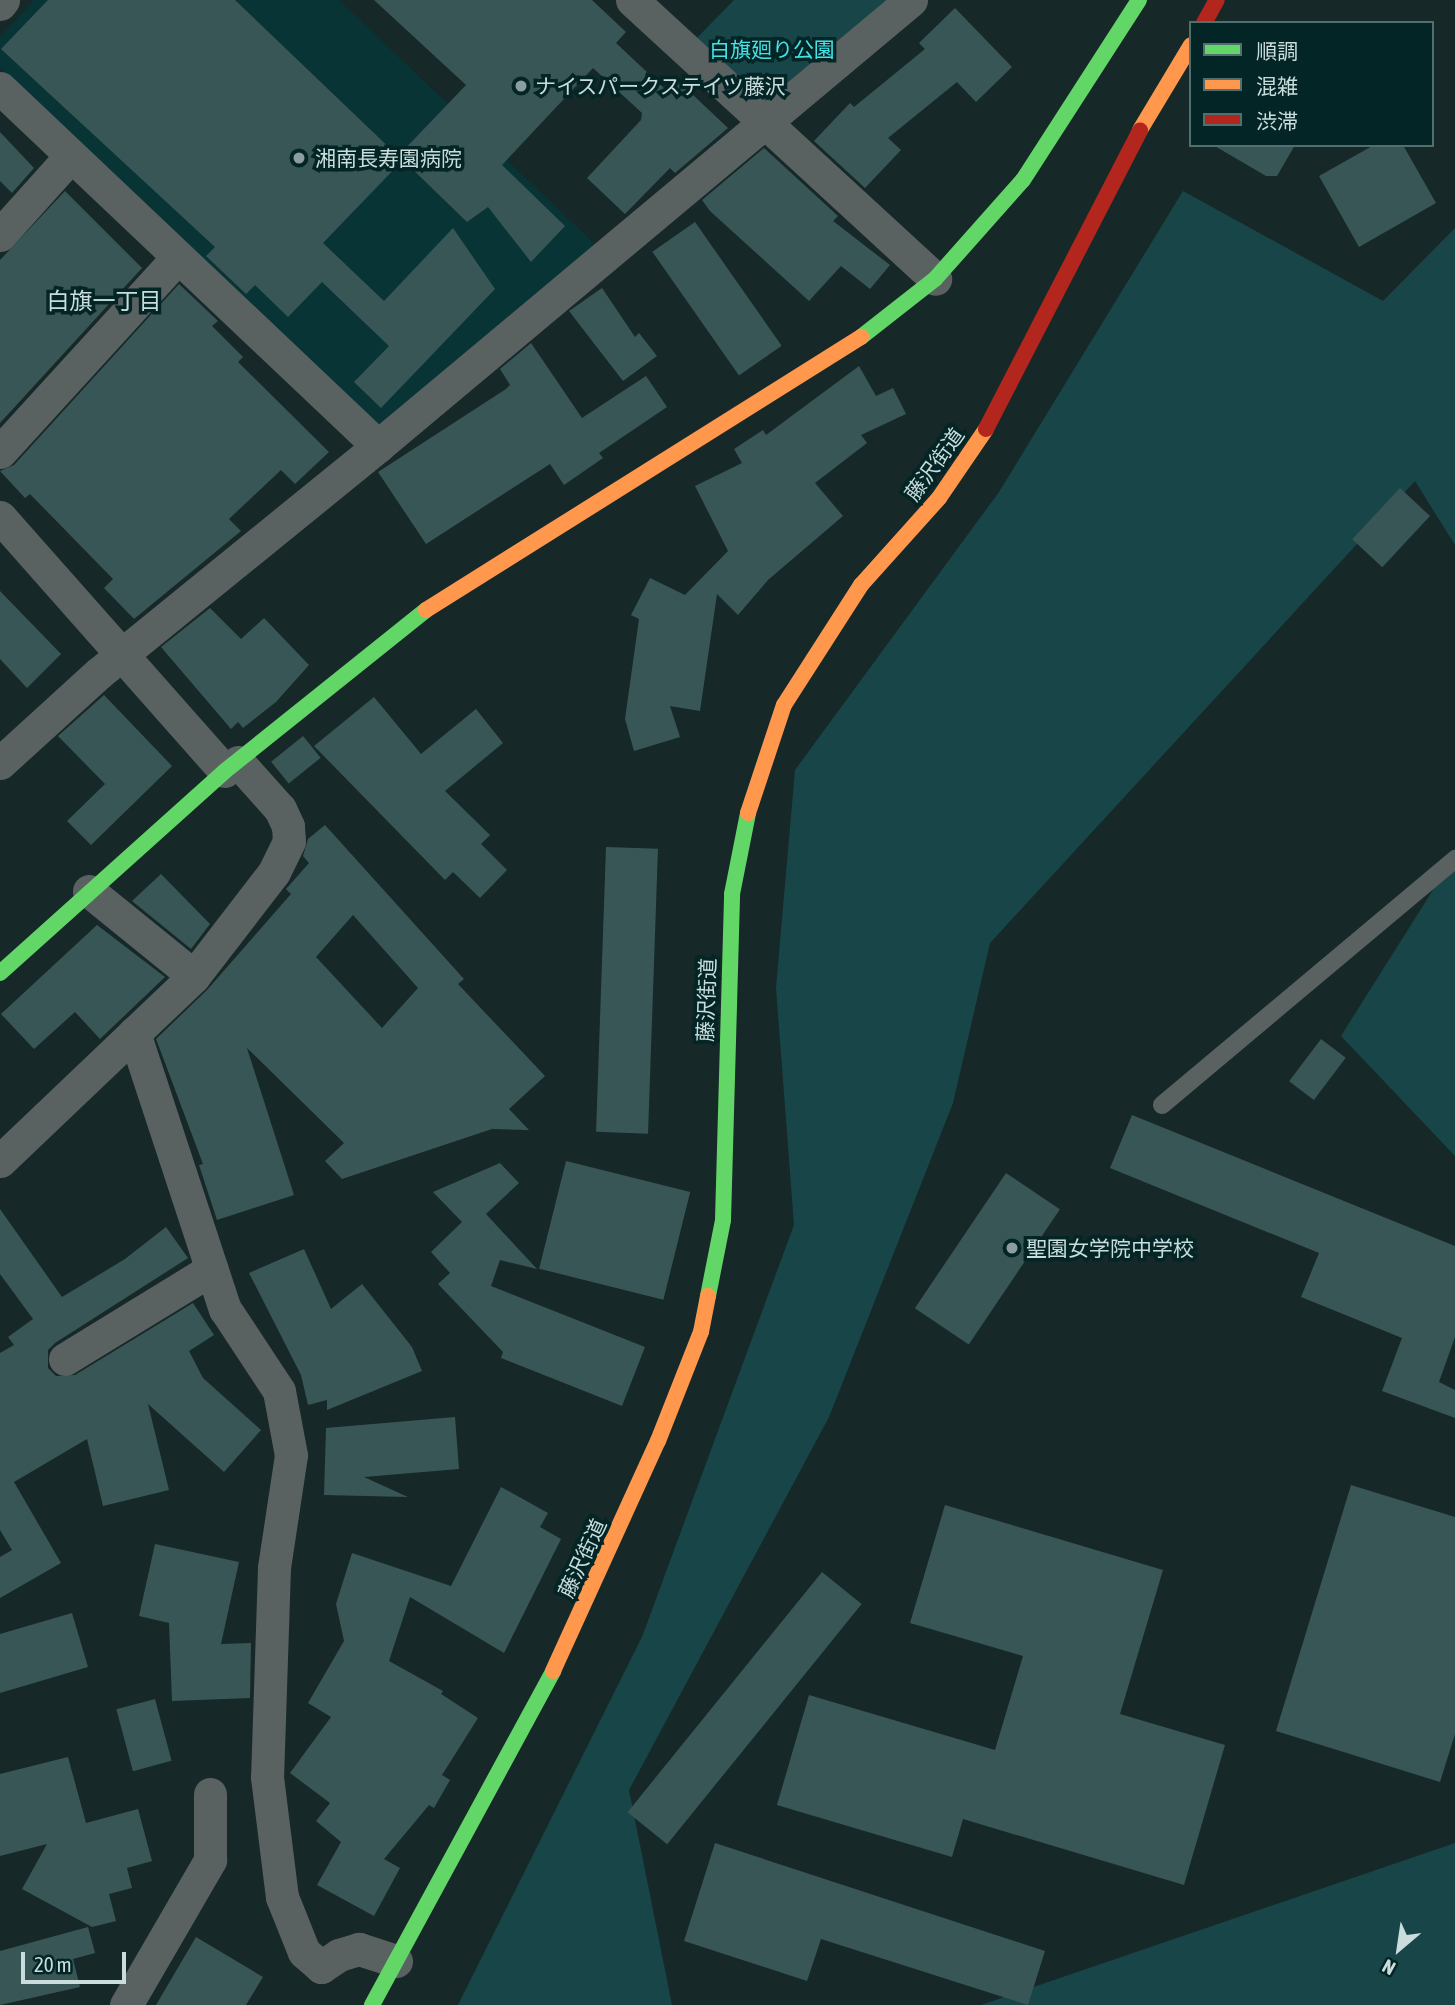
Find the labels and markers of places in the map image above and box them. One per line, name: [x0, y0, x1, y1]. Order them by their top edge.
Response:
place label: ナイスパークステイツ藤沢: [535, 73, 787, 99]
marker: ナイスパークステイツ藤沢: [513, 78, 529, 94]
place label: 湘南長寿園病院: [315, 145, 462, 171]
marker: 湘南長寿園病院: [289, 148, 309, 168]
place label: 聖園女学院中学校: [1026, 1235, 1194, 1261]
marker: 聖園女学院中学校: [1004, 1240, 1020, 1256]

